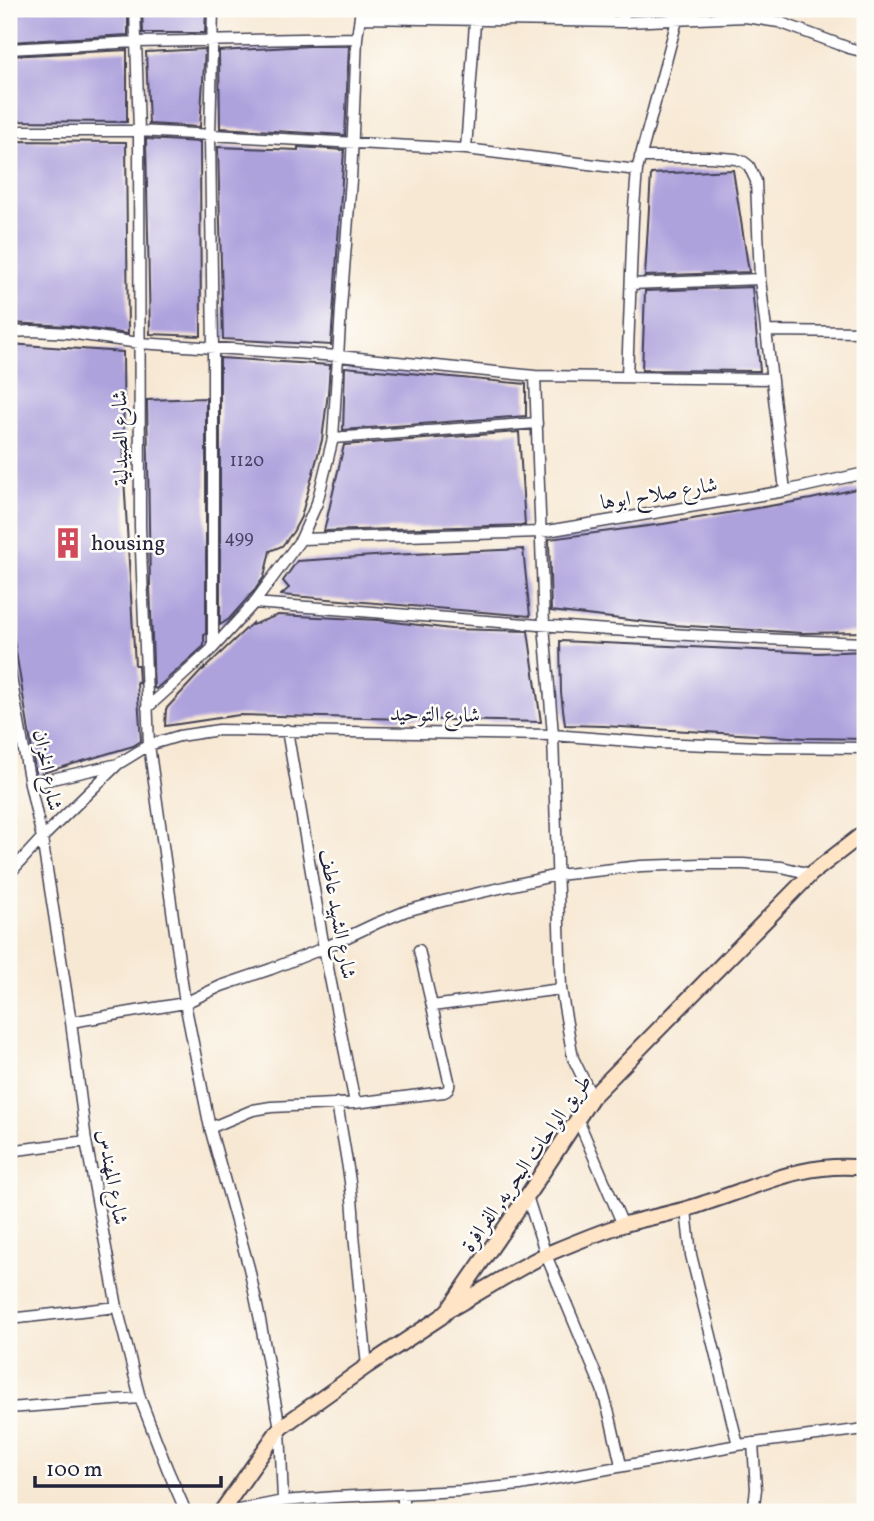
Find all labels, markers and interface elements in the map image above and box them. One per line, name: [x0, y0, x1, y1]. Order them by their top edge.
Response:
street label: شارع الصيدلية: [106, 390, 139, 486]
house number: 1120: [230, 449, 264, 474]
street label: شارع صلاح ابوها: [599, 471, 720, 521]
building icon: housing: [51, 526, 85, 560]
house number: 499: [224, 526, 254, 551]
place label: housing: [91, 530, 165, 559]
street label: شارع التوحيد: [390, 700, 480, 733]
street label: شارع الخزان: [22, 727, 69, 814]
street label: شارع الشهيد عاطف: [309, 847, 362, 982]
street label: طريق الواحات البحريه, الفرافرة: [455, 1069, 599, 1258]
street label: شارع المهندس: [87, 1127, 134, 1228]
scale bar: [35, 1444, 220, 1488]
text: 100 m: [46, 1456, 103, 1485]

